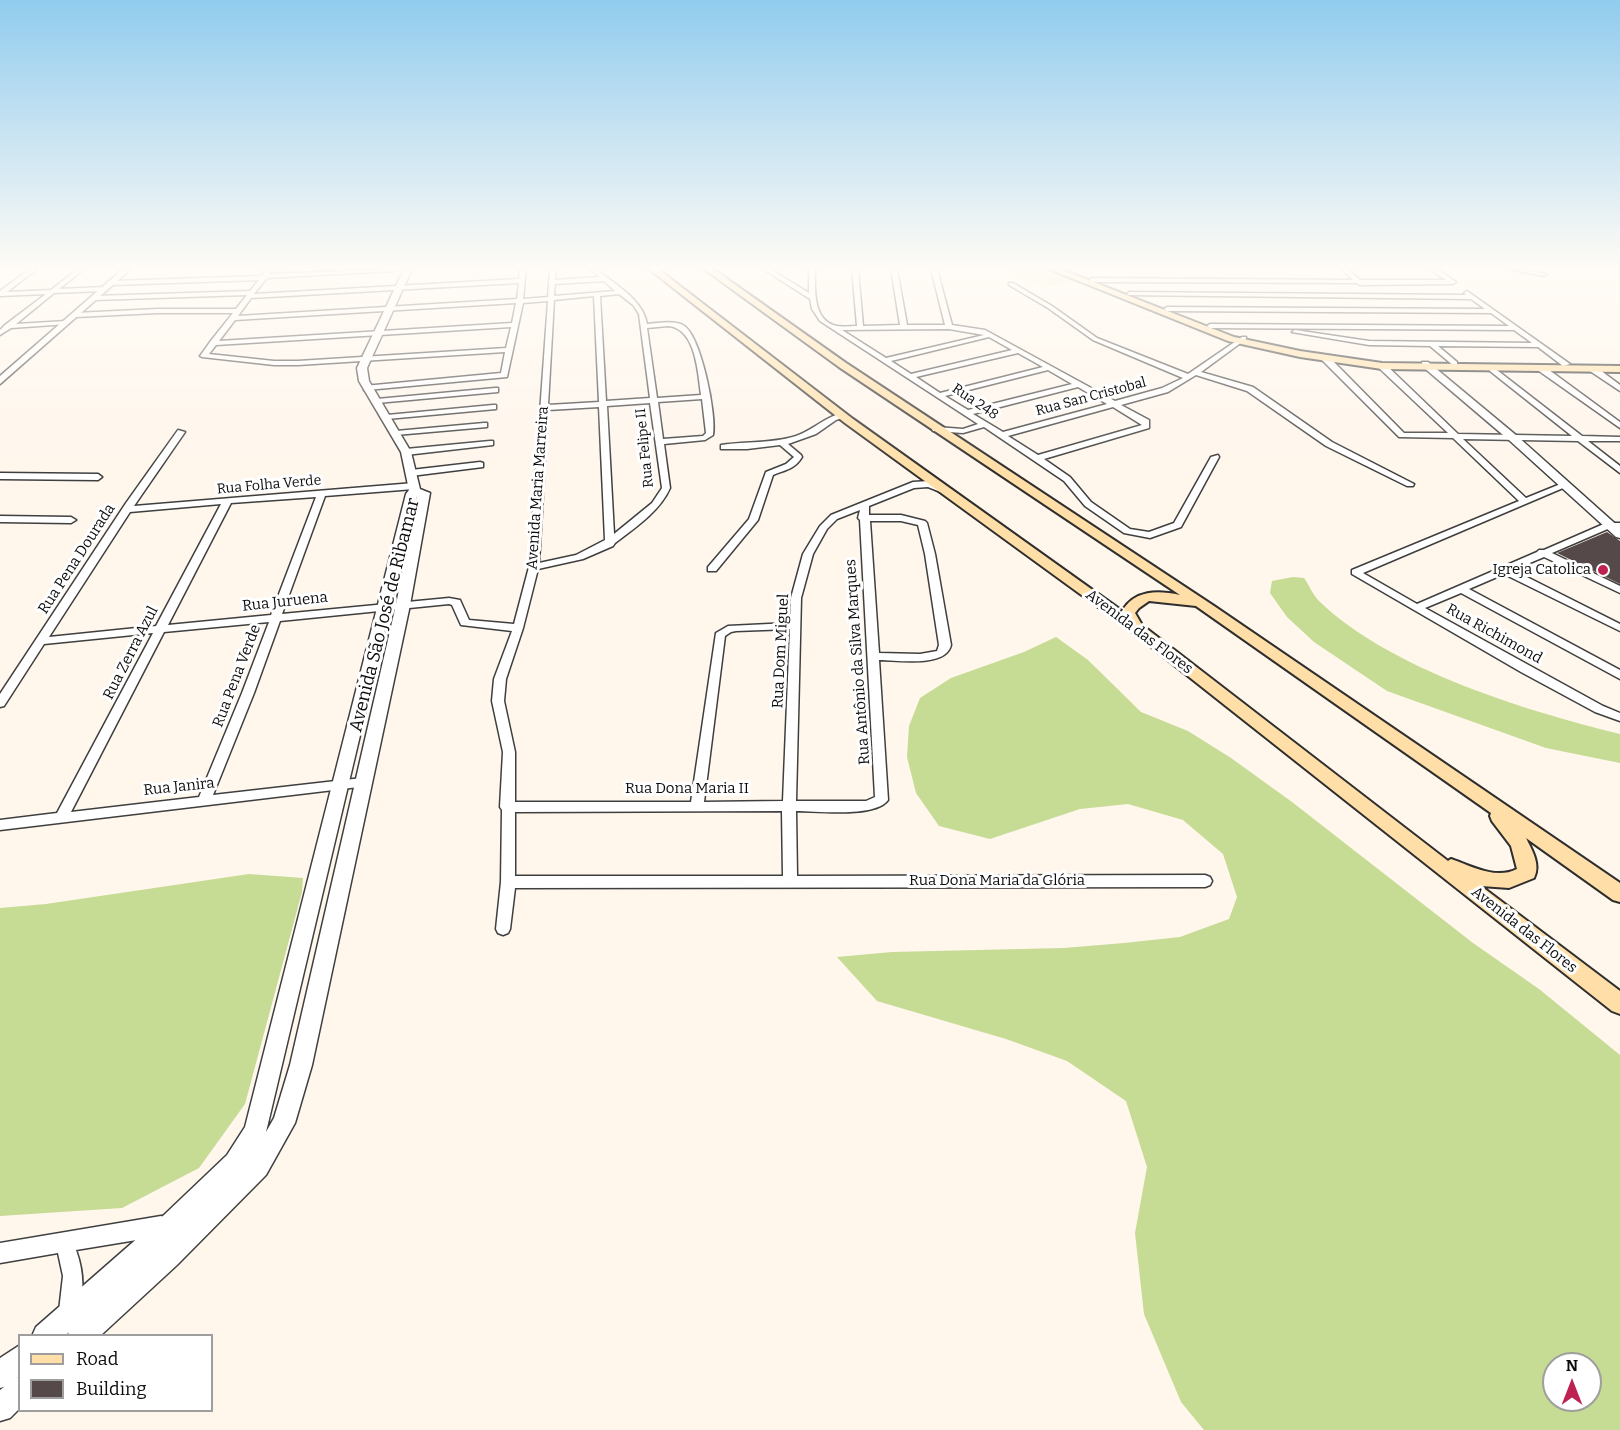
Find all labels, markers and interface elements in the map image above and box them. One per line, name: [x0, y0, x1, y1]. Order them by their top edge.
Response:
street label: Rua San Cristobal: [1034, 374, 1148, 420]
street label: Rua 248: [949, 380, 1001, 424]
street label: Avenida Maria Marreira: [523, 406, 553, 570]
street label: Rua Felipe II: [632, 407, 658, 489]
street label: Rua Folha Verde: [216, 472, 322, 498]
street label: Avenida São José de Ribamar: [345, 496, 425, 734]
street label: Rua Pena Dourada: [35, 501, 119, 617]
street label: Rua Antônio da Silva Marques: [842, 559, 874, 765]
place label: Igreja Catolica: [1492, 561, 1591, 579]
marker: Igreja Catolica: [1596, 563, 1610, 577]
street label: Avenida das Flores: [1082, 586, 1196, 678]
street label: Rua Juruena: [241, 589, 329, 615]
street label: Rua Dom Miguel: [769, 593, 793, 709]
street label: Rua Richimond: [1443, 600, 1545, 668]
street label: Rua Zerra Azul: [100, 603, 162, 703]
street label: Rua Pena Verde: [209, 622, 265, 730]
street label: Rua Janira: [143, 774, 215, 800]
street label: Rua Dona Maria II: [625, 780, 749, 798]
street label: Rua Dona Maria da Glória: [909, 872, 1085, 890]
street label: Avenida das Flores: [1467, 883, 1581, 977]
legend: [18, 1334, 213, 1412]
text: Road: [76, 1348, 118, 1370]
north arrow: [1542, 1352, 1602, 1412]
text: N: [1566, 1356, 1578, 1375]
text: Building: [76, 1378, 147, 1400]

